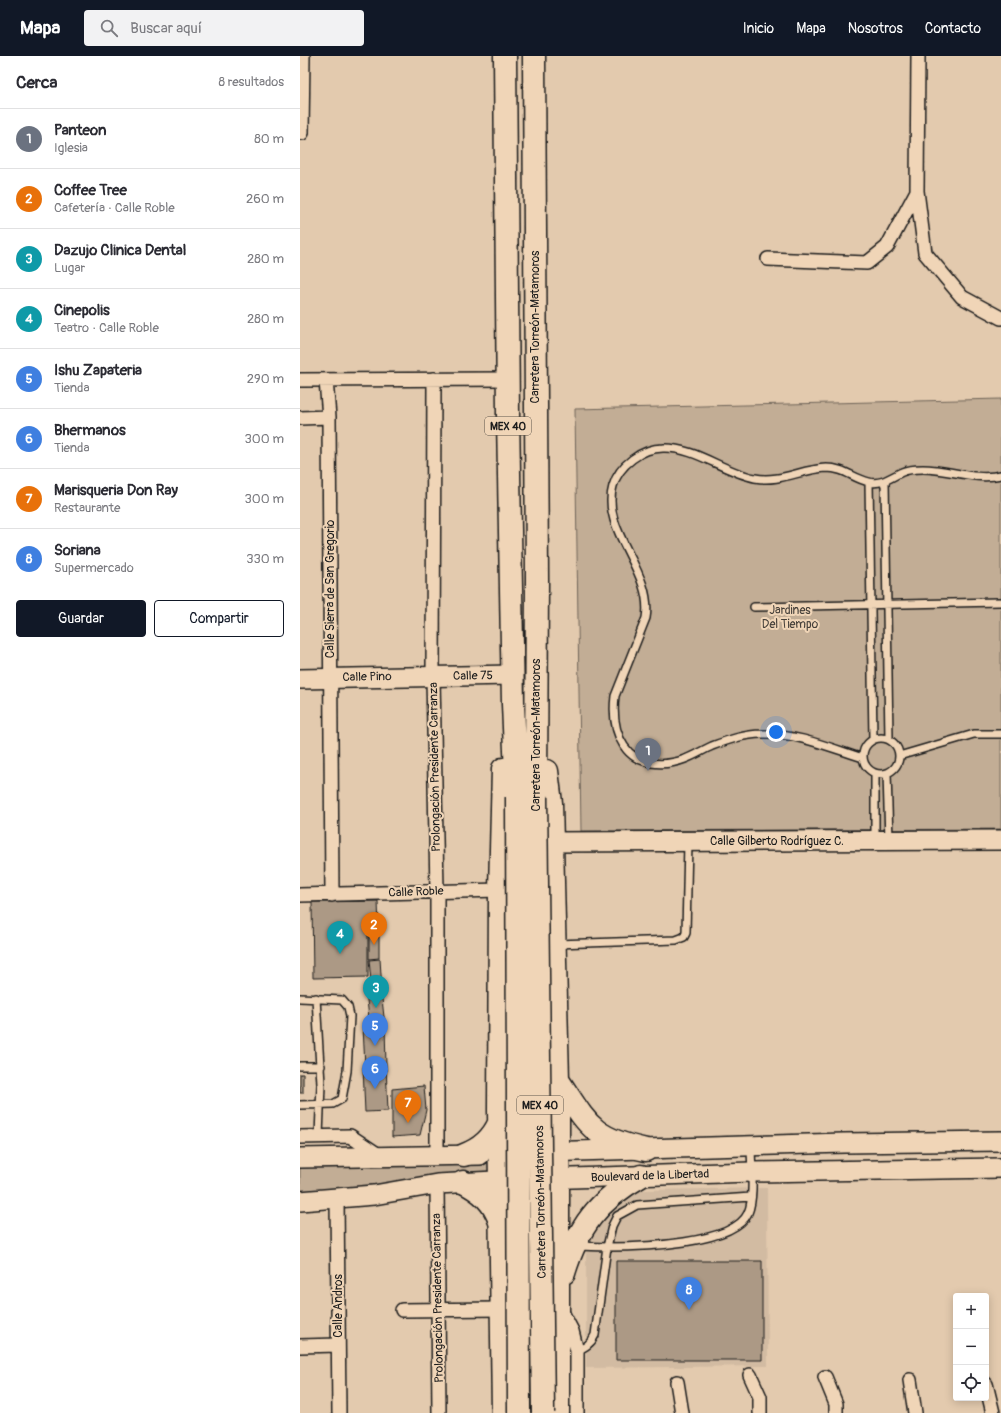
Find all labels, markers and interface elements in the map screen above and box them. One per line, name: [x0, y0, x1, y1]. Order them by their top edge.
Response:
search box: [84, 10, 364, 46]
text: Mapa: [20, 16, 60, 40]
icon: search: [98, 17, 120, 39]
text: Buscar aquí: [130, 19, 202, 38]
text: Inicio: [743, 20, 774, 37]
text: Mapa: [796, 20, 826, 37]
text: Nosotros: [848, 20, 903, 37]
text: Contacto: [925, 20, 981, 37]
text: Cerca: [16, 72, 57, 93]
text: 8 resultados: [218, 74, 284, 90]
text: Panteon: [54, 121, 106, 140]
text: 1: [26, 131, 32, 147]
text: 80 m: [254, 131, 284, 147]
text: Iglesia: [54, 140, 88, 156]
text: Coffee Tree: [54, 181, 127, 200]
text: 2: [25, 191, 33, 207]
text: 260 m: [246, 191, 284, 207]
text: Cafetería · Calle Roble: [54, 200, 175, 216]
text: Dazujo Clinica Dental: [54, 241, 186, 260]
street label: Carretera Torreón-Matamoros: [528, 250, 543, 403]
text: 3: [25, 251, 33, 267]
text: 280 m: [247, 251, 284, 267]
text: Lugar: [54, 260, 85, 276]
text: Cinepolis: [54, 301, 110, 320]
text: 4: [25, 311, 33, 327]
text: 280 m: [247, 311, 284, 327]
text: Teatro · Calle Roble: [54, 320, 159, 336]
text: Ishu Zapateria: [54, 361, 142, 380]
text: 5: [25, 371, 33, 387]
text: 290 m: [247, 371, 284, 387]
text: Tienda: [54, 380, 89, 396]
road number: MEX 40: [485, 417, 531, 435]
text: Bhermanos: [54, 421, 126, 440]
text: 6: [25, 431, 33, 447]
text: 300 m: [245, 431, 284, 447]
text: Tienda: [54, 440, 89, 456]
text: Marisqueria Don Ray: [54, 481, 178, 500]
text: 7: [26, 491, 32, 507]
text: 300 m: [245, 491, 284, 507]
text: Restaurante: [54, 500, 120, 516]
street label: Calle Sierra de San Gregorio: [323, 519, 338, 658]
text: Soriana: [54, 541, 101, 560]
text: 8: [26, 551, 32, 567]
text: 330 m: [246, 551, 284, 567]
text: Supermercado: [54, 560, 134, 576]
button: Guardar: [16, 600, 146, 637]
button: Compartir: [154, 600, 284, 637]
park label: Jardines Del Tiempo: [762, 603, 819, 632]
street label: Carretera Torreón-Matamoros: [529, 658, 544, 811]
street label: Calle 75: [453, 668, 493, 684]
street label: Calle Pino: [342, 669, 392, 685]
street label: Prolongación Presidente Carranza: [426, 682, 444, 852]
your location: [766, 722, 786, 742]
pin: 1: [635, 738, 661, 771]
street label: Calle Gilberto Rodríguez C.: [710, 834, 844, 849]
street label: Calle Roble: [388, 884, 444, 900]
pin: 2: [361, 912, 387, 945]
pin: 4: [327, 921, 353, 954]
pin: 3: [363, 975, 389, 1008]
pin: 5: [362, 1013, 388, 1046]
pin: 6: [362, 1056, 388, 1089]
pin: 7: [395, 1090, 421, 1123]
road number: MEX 40: [517, 1096, 563, 1114]
street label: Carretera Torreón-Matamoros: [532, 1125, 550, 1279]
street label: Boulevard de la Libertad: [591, 1166, 710, 1186]
street label: Prolongación Presidente Carranza: [429, 1213, 447, 1383]
street label: Calle Andros: [331, 1274, 346, 1338]
pin: 8: [676, 1277, 702, 1310]
map controls: [953, 1293, 989, 1401]
button: +: [953, 1293, 989, 1329]
button: −: [953, 1329, 989, 1365]
button: locate: [953, 1365, 989, 1401]

